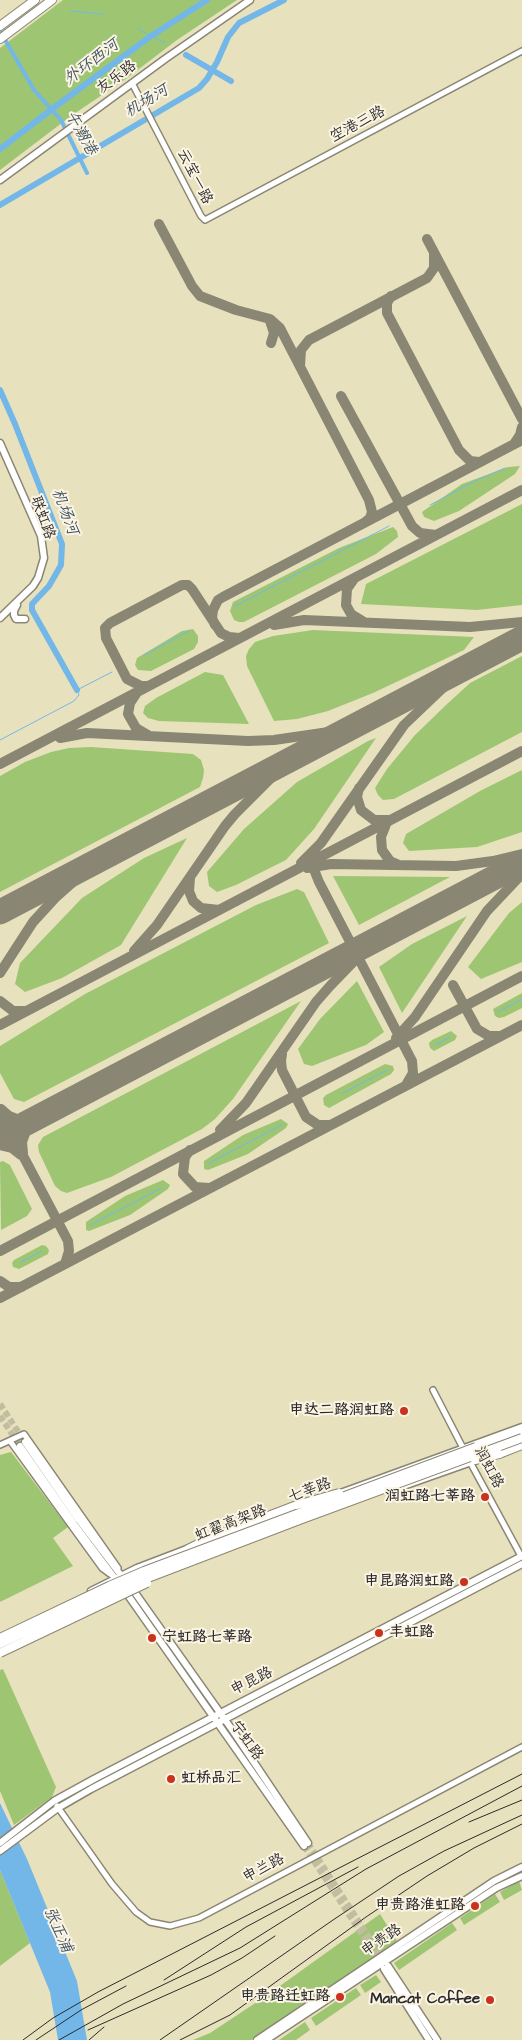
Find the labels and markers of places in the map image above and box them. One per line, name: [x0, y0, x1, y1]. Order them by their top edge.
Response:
place label: 申达二路润虹路: [289, 1402, 394, 1420]
marker: 申达二路润虹路: [398, 1405, 410, 1417]
place label: 润虹路七莘路: [385, 1488, 475, 1506]
marker: 润虹路七莘路: [479, 1491, 491, 1503]
place label: 申昆路润虹路: [364, 1573, 454, 1591]
marker: 申昆路润虹路: [458, 1576, 470, 1588]
place label: 丰虹路: [389, 1624, 434, 1642]
marker: 丰虹路: [373, 1627, 385, 1639]
place label: 宁虹路七莘路: [162, 1629, 252, 1647]
marker: 宁虹路七莘路: [146, 1632, 158, 1644]
place label: 虹桥品汇: [181, 1770, 241, 1788]
marker: 虹桥品汇: [165, 1773, 177, 1785]
place label: 申贵路淮虹路: [375, 1897, 465, 1915]
marker: 申贵路淮虹路: [469, 1900, 481, 1912]
place label: 申贵路迁虹路: [240, 1988, 330, 2006]
marker: 申贵路迁虹路: [334, 1991, 346, 2003]
place label: Mancat Coffee: [370, 1991, 480, 2009]
marker: Mancat Coffee: [484, 1994, 496, 2006]

